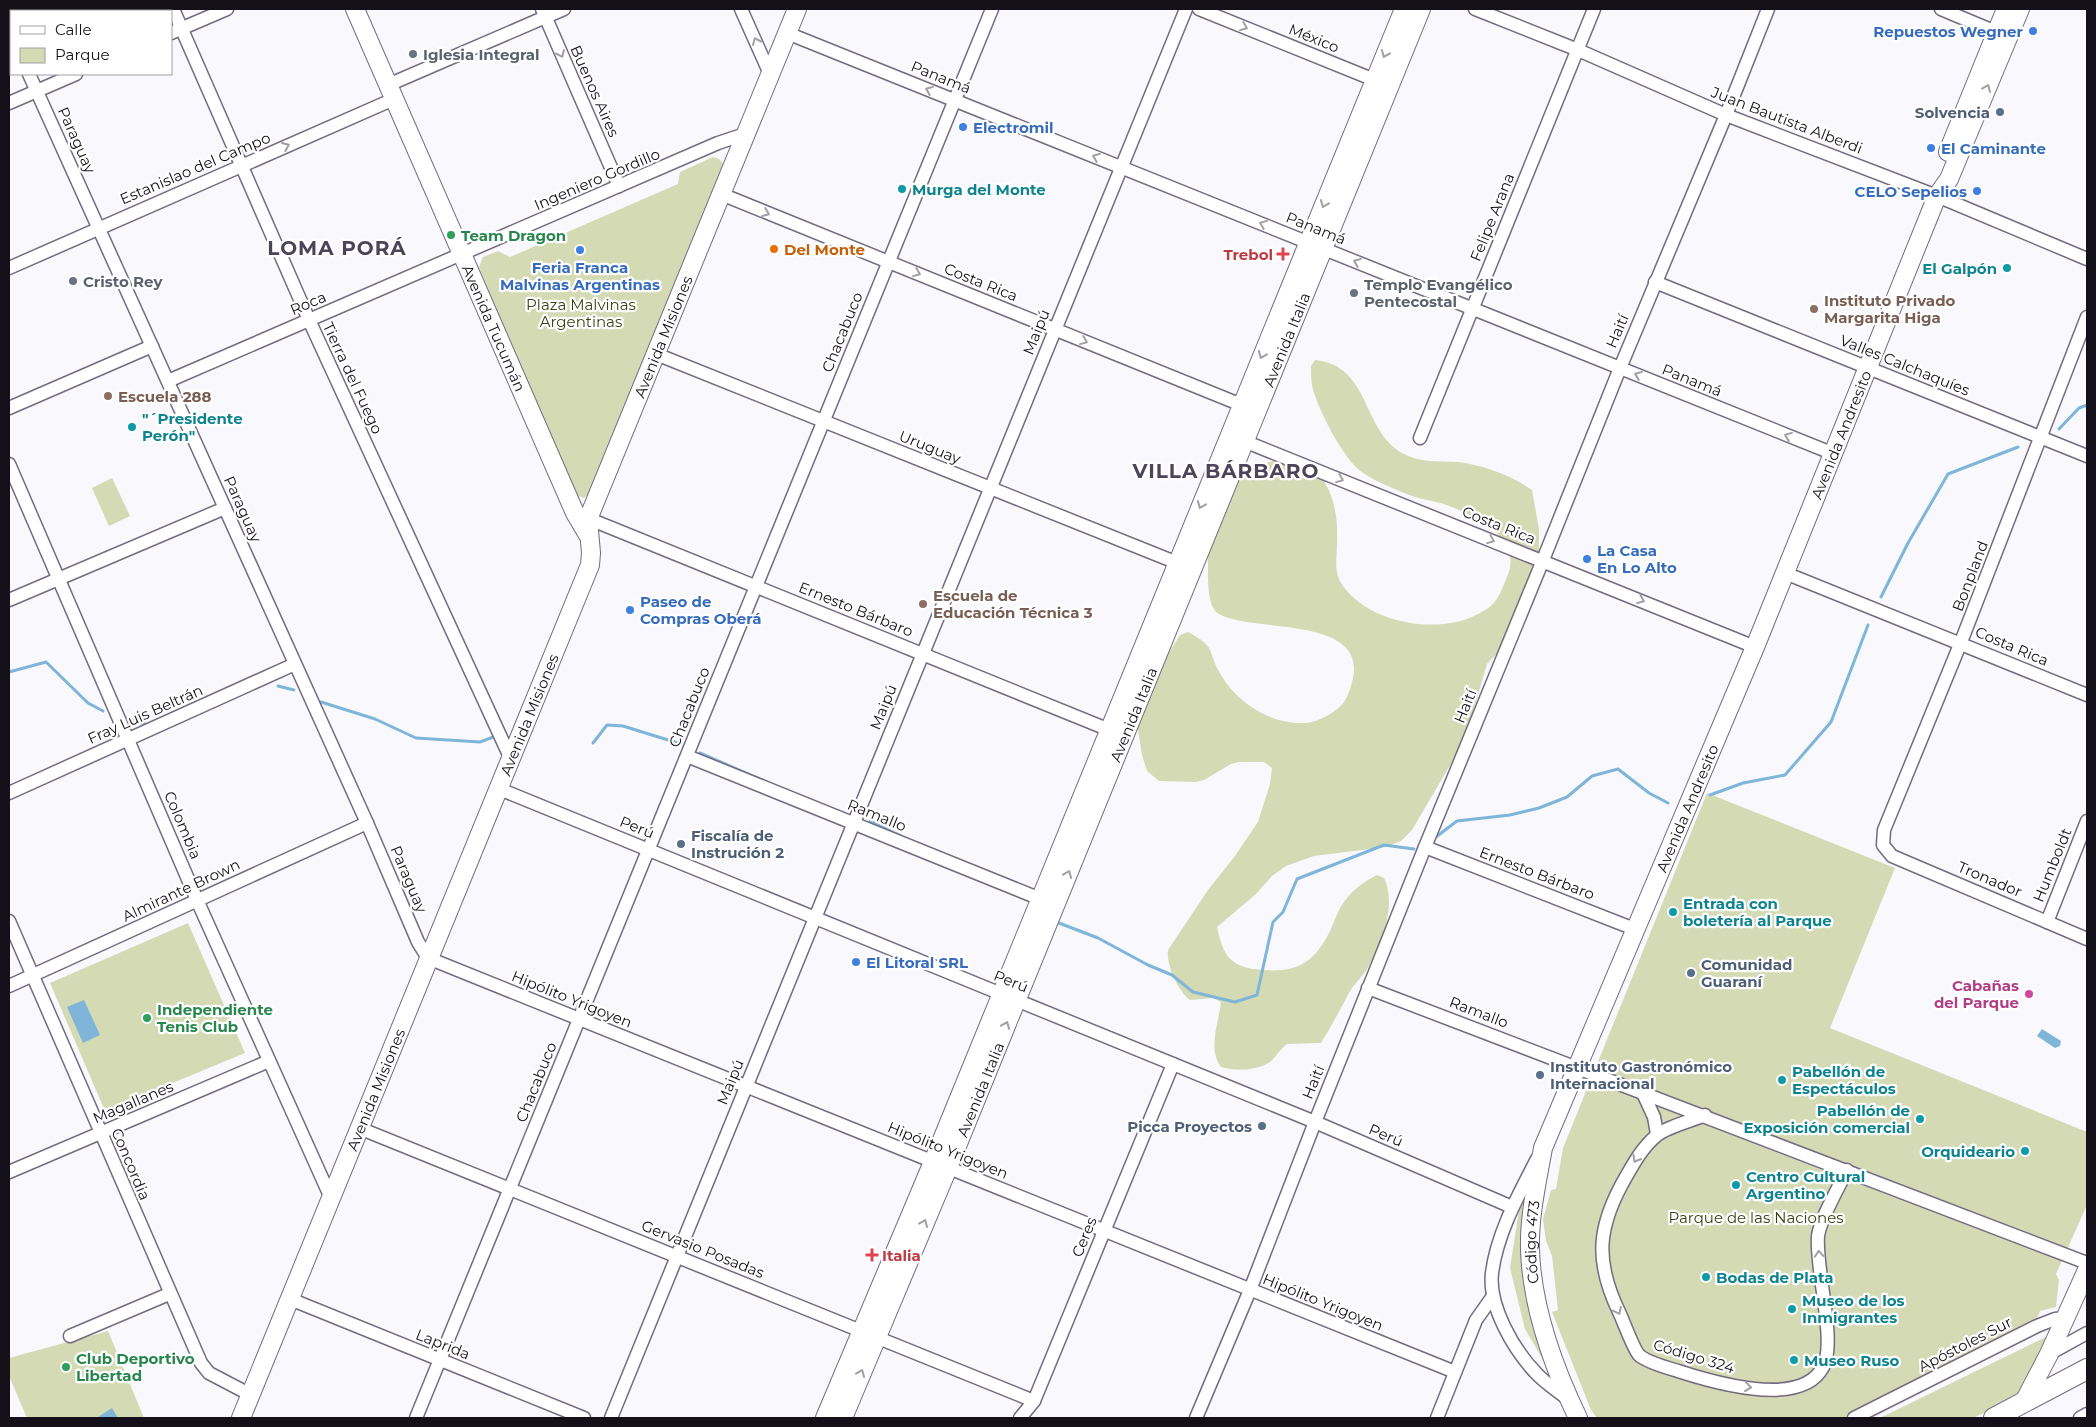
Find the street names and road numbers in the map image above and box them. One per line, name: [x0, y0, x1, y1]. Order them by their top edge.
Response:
street label: México: [1286, 19, 1342, 57]
street label: Buenos Aires: [566, 42, 624, 140]
street label: Panamá: [908, 56, 974, 98]
street label: Juan Bautista Alberdi: [1708, 82, 1865, 158]
street label: Paraguay: [54, 104, 100, 177]
street label: Estanislao del Campo: [117, 128, 273, 208]
street label: Ingeniero Gordillo: [531, 144, 663, 214]
street label: Felipe Arana: [1466, 170, 1518, 264]
street label: Panamá: [1283, 207, 1349, 249]
street label: Costa Rica: [941, 259, 1021, 305]
street label: Avenida Tucumán: [458, 262, 530, 394]
street label: Avenida Misiones: [629, 273, 696, 400]
street label: Roca: [287, 287, 329, 319]
street label: Chacabuco: [817, 289, 867, 375]
street label: Avenida Italia: [1258, 289, 1314, 390]
street label: Maipú: [1018, 306, 1054, 358]
street label: Haití: [1601, 310, 1633, 351]
street label: Tierra del Fuego: [319, 319, 387, 437]
street label: Valles Calchaquíes: [1837, 330, 1973, 400]
street label: Panamá: [1659, 359, 1725, 401]
street label: Avenida Andresito: [1806, 368, 1875, 502]
street label: Uruguay: [896, 426, 965, 468]
street label: Paraguay: [220, 473, 266, 546]
street label: Costa Rica: [1459, 502, 1539, 548]
street label: Bonpland: [1948, 538, 1992, 614]
street label: Ernesto Bárbaro: [796, 577, 916, 641]
street label: Costa Rica: [1972, 622, 2052, 670]
street label: Avenida Misiones: [495, 651, 562, 778]
street label: Chacabuco: [664, 664, 714, 750]
street label: Avenida Italia: [1105, 664, 1161, 765]
street label: Fray Luis Beltrán: [84, 680, 206, 748]
street label: Maipú: [865, 681, 901, 733]
street label: Haití: [1450, 685, 1481, 726]
street label: Avenida Andresito: [1651, 741, 1722, 875]
street label: Colombia: [160, 788, 206, 862]
street label: Ramallo: [845, 795, 909, 835]
street label: Perú: [617, 811, 657, 843]
street label: Humboldt: [2029, 825, 2075, 905]
street label: Ernesto Bárbaro: [1477, 842, 1597, 904]
street label: Paraguay: [386, 843, 432, 916]
street label: Almirante Brown: [119, 854, 243, 926]
street label: Tronador: [1955, 857, 2025, 901]
street label: Perú: [991, 965, 1031, 997]
street label: Hipólito Yrigoyen: [509, 966, 635, 1032]
street label: Ramallo: [1447, 992, 1511, 1032]
street label: Avenida Misiones: [342, 1026, 409, 1153]
street label: Chacabuco: [511, 1039, 561, 1125]
street label: Avenida Italia: [952, 1039, 1008, 1140]
street label: Maipú: [712, 1056, 748, 1108]
street label: Haití: [1298, 1061, 1329, 1102]
street label: Magallanes: [90, 1077, 176, 1127]
street label: Hipólito Yrigoyen: [885, 1117, 1011, 1183]
street label: Perú: [1366, 1119, 1406, 1151]
street label: Concordia: [107, 1125, 155, 1203]
street label: Código 473: [1520, 1199, 1543, 1285]
street label: Ceres: [1067, 1214, 1101, 1260]
street label: Gervasio Posadas: [639, 1216, 767, 1282]
street label: Hipólito Yrigoyen: [1260, 1269, 1386, 1335]
street label: Apóstoles Sur: [1915, 1312, 2015, 1376]
street label: Laprida: [413, 1325, 473, 1363]
street label: Código 324: [1651, 1335, 1737, 1377]

